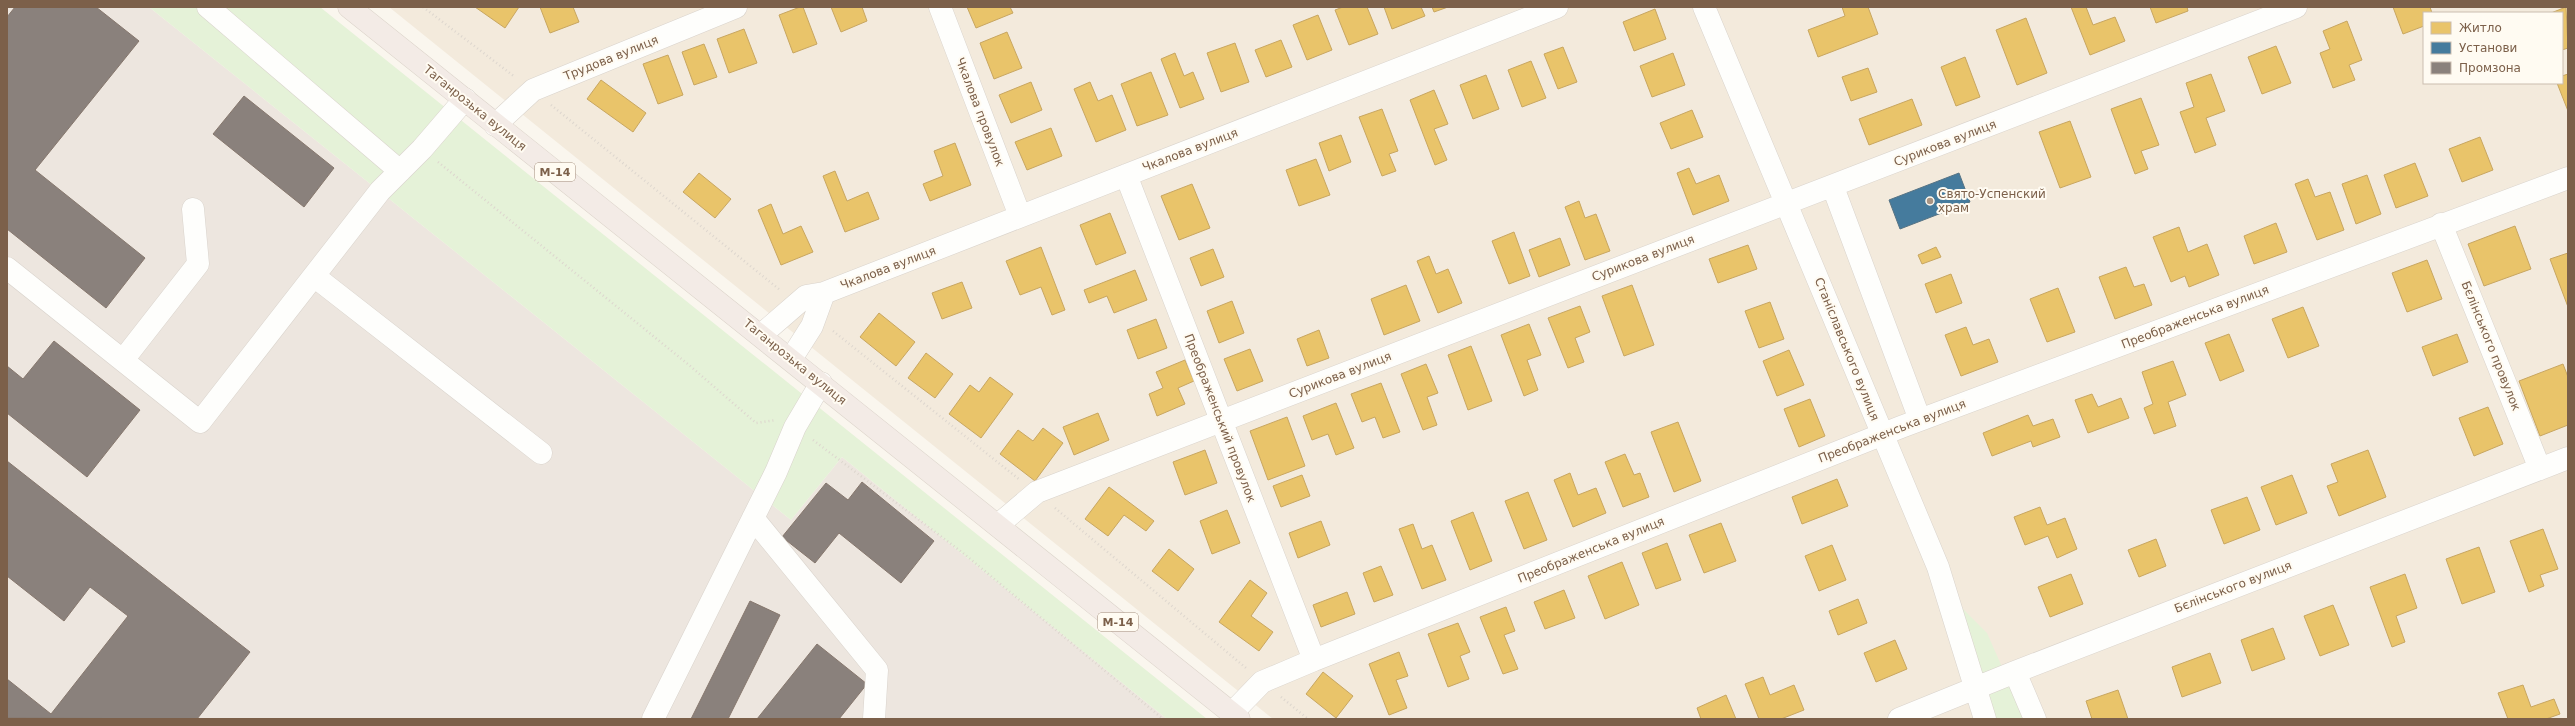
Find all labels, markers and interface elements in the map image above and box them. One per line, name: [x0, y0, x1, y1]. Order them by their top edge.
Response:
legend: [2423, 12, 2563, 84]
text: Житло: [2459, 21, 2502, 35]
street label: Трудова вулиця: [561, 33, 660, 84]
text: Установи: [2459, 41, 2517, 55]
street label: Чкалова провулок: [953, 56, 1007, 168]
text: Промзона: [2459, 61, 2521, 75]
street label: Таганрозька вулиця: [420, 62, 529, 154]
street label: Сурикова вулиця: [1892, 117, 1998, 169]
street label: Чкалова вулиця: [1140, 125, 1240, 175]
road number: М-14: [535, 163, 575, 181]
place label: Свято-Успенский храм: [1938, 187, 2046, 215]
marker: Свято-Успенский храм: [1925, 196, 1935, 206]
street label: Сурикова вулиця: [1590, 232, 1696, 284]
street label: Чкалова вулиця: [838, 243, 938, 293]
street label: Станіславського вулиця: [1812, 275, 1882, 423]
street label: Бєлінського провулок: [2459, 279, 2523, 413]
street label: Преображенська вулиця: [2119, 282, 2271, 352]
street label: Таганрозька вулиця: [740, 316, 849, 408]
street label: Преображенський провулок: [1181, 332, 1259, 504]
street label: Сурикова вулиця: [1287, 349, 1393, 401]
street label: Преображенська вулиця: [1816, 396, 1968, 466]
street label: Преображенська вулиця: [1516, 514, 1666, 586]
street label: Бєлінського вулиця: [2172, 558, 2294, 616]
road number: М-14: [1098, 613, 1138, 631]

